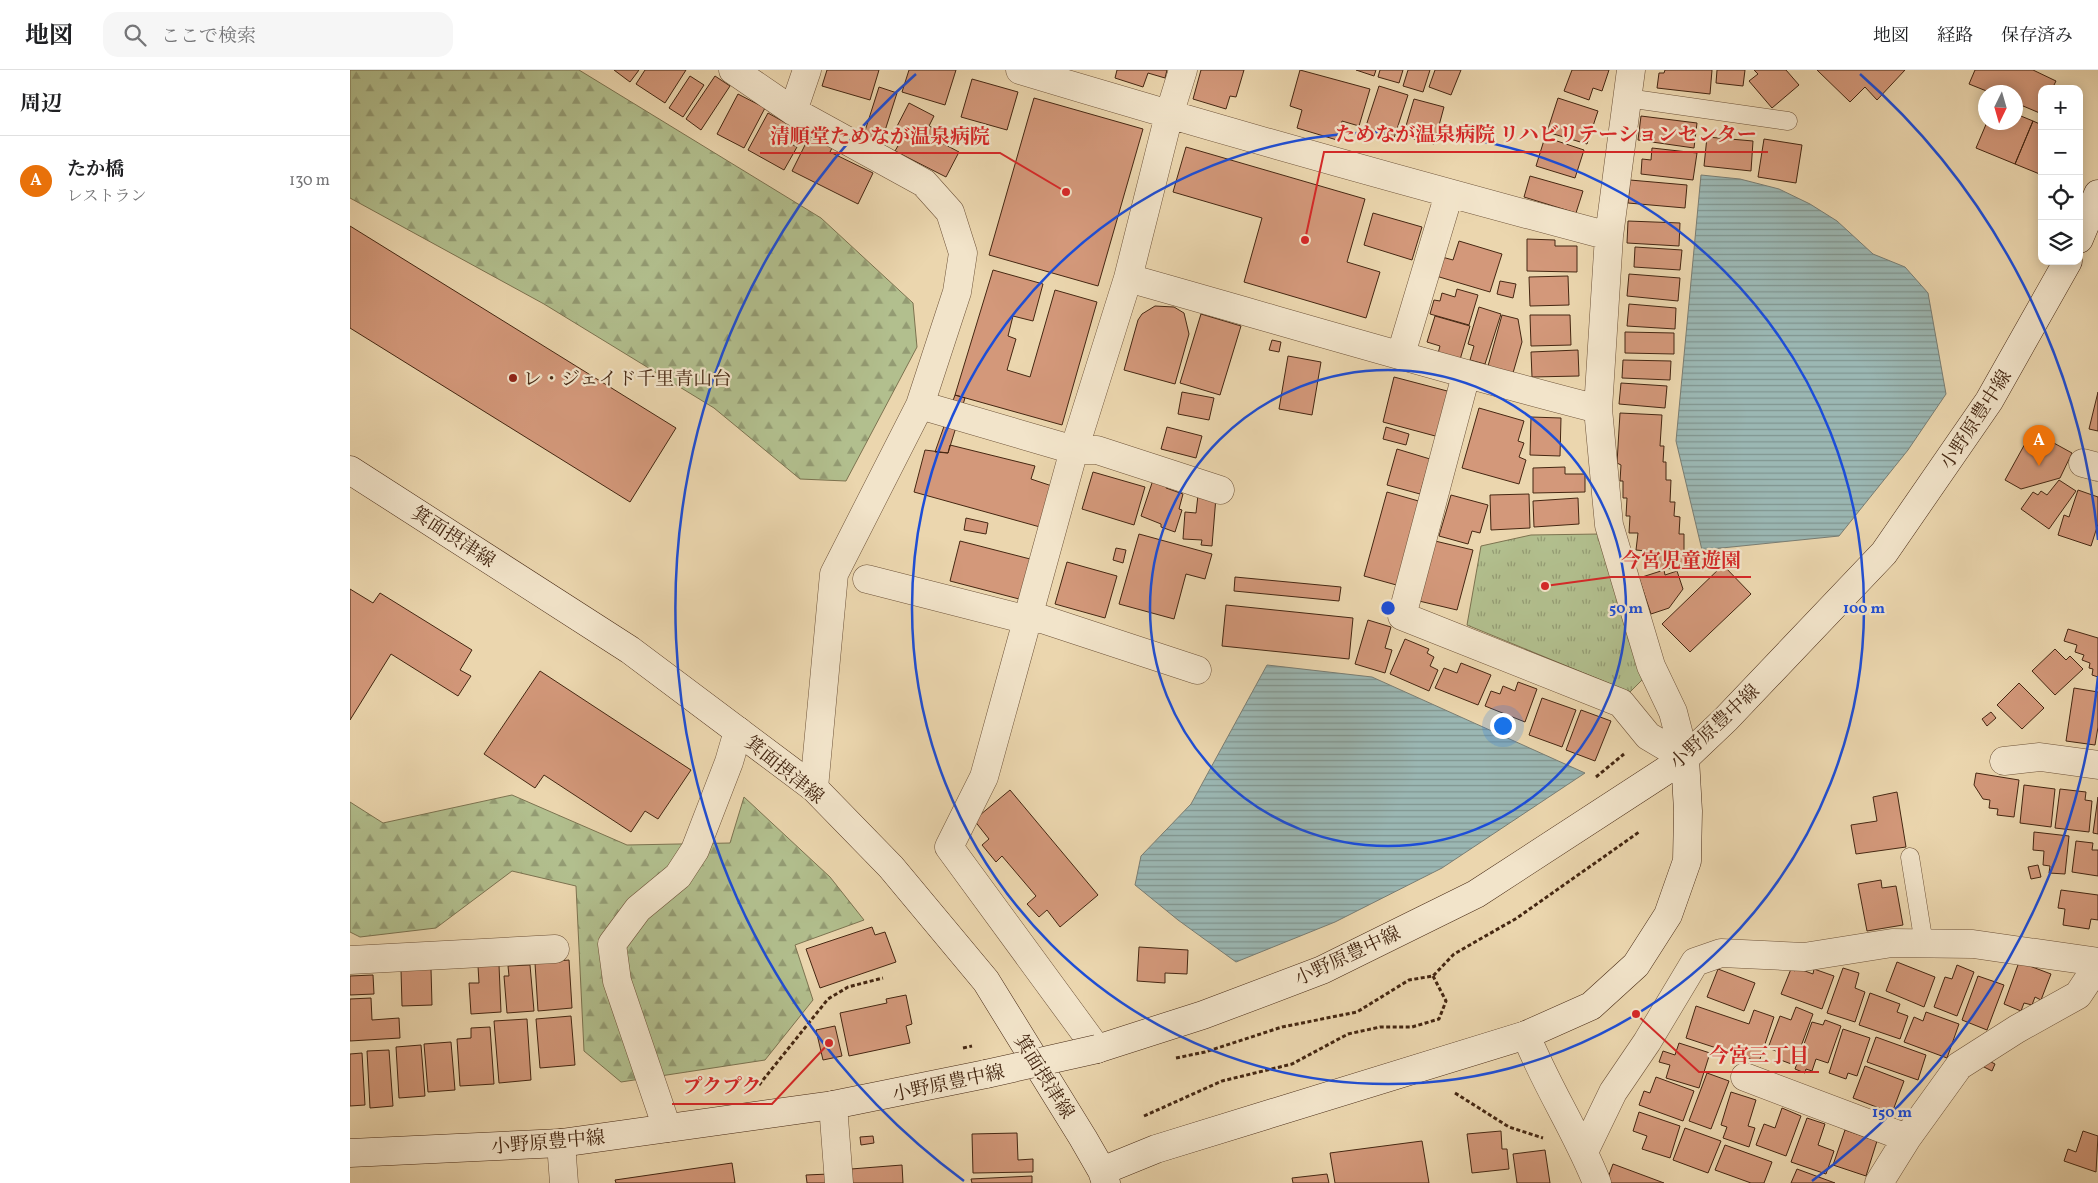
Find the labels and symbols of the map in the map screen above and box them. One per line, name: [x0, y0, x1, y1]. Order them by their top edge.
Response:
north arrow: [1978, 85, 2023, 130]
callout: ためなが温泉病院 リハビリテーションセンター: [1324, 117, 1768, 152]
callout: 清順堂ためなが温泉病院: [760, 118, 1000, 153]
text: ためなが温泉病院 リハビリテーションセンター: [1335, 122, 1757, 150]
text: 清順堂ためなが温泉病院: [770, 124, 990, 152]
street label: 小野原豊中線: [1935, 365, 2019, 475]
place label: レ・ジェイド千里青山台: [523, 367, 732, 393]
marker: レ・ジェイド千里青山台: [507, 372, 519, 384]
pin: A: [2023, 425, 2055, 466]
street label: 箕面摂津線: [406, 501, 500, 574]
callout: 今宮児童遊園: [1611, 542, 1751, 577]
text: 今宮児童遊園: [1621, 548, 1741, 576]
centre of rings: [1379, 599, 1397, 617]
text: 50 m: [1609, 599, 1643, 620]
text: 100 m: [1843, 599, 1886, 620]
street label: 小野原豊中線: [1665, 679, 1766, 776]
your location: [1490, 713, 1516, 739]
street label: 箕面摂津線: [739, 731, 829, 811]
street label: 小野原豊中線: [1291, 921, 1405, 993]
street label: 箕面摂津線: [1007, 1030, 1080, 1124]
callout: 今宮三丁目: [1699, 1037, 1819, 1072]
text: 今宮三丁目: [1709, 1043, 1809, 1071]
street label: 小野原豊中線: [890, 1059, 1007, 1109]
callout: プクプク: [672, 1069, 772, 1104]
text: プクプク: [683, 1074, 761, 1102]
text: 150 m: [1872, 1103, 1912, 1124]
street label: 小野原豊中線: [490, 1125, 606, 1161]

